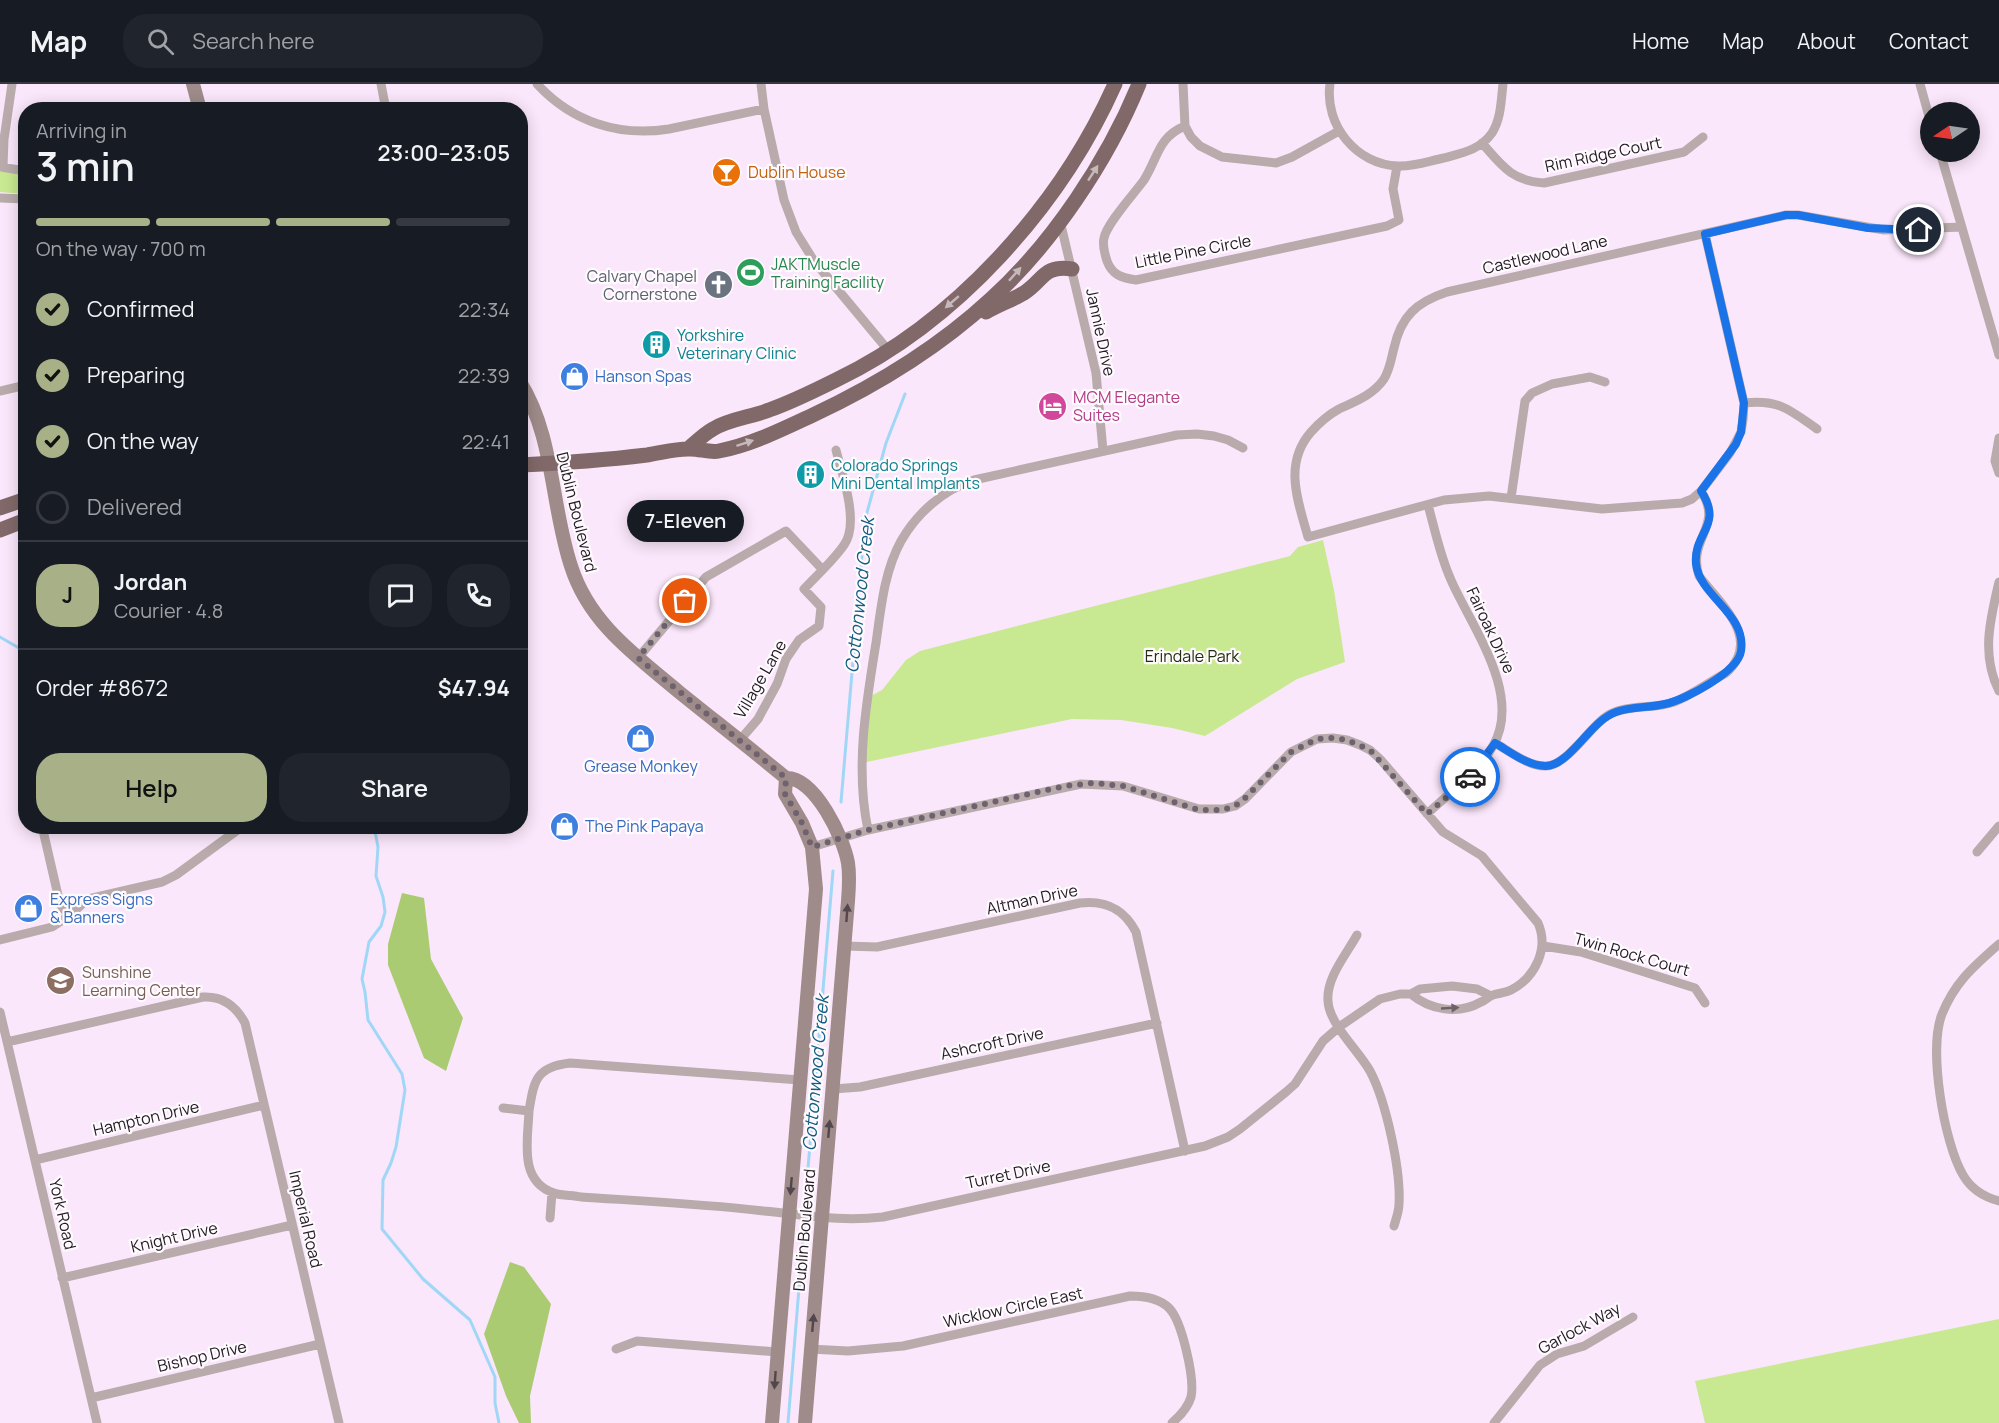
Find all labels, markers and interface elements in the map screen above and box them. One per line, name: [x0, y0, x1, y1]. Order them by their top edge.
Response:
search box: [123, 14, 543, 68]
text: Map: [30, 22, 87, 60]
icon: search: [144, 25, 177, 58]
text: Search here: [192, 26, 315, 56]
text: Home: [1632, 27, 1689, 55]
text: Map: [1722, 27, 1764, 55]
text: About: [1797, 27, 1856, 55]
text: Contact: [1889, 27, 1969, 55]
north arrow: [1920, 102, 1980, 162]
map controls: [1920, 102, 1980, 162]
text: Arriving in: [36, 117, 127, 144]
street label: Rim Ridge Court: [1543, 131, 1663, 177]
text: 23:00–23:05: [377, 138, 510, 168]
text: 3 min: [36, 139, 135, 193]
bar icon: Dublin House: [711, 156, 743, 188]
place label: Dublin House: [748, 161, 846, 183]
one-way arrow: [1087, 165, 1098, 181]
pin: [1893, 204, 1944, 255]
icon: home: [1902, 213, 1935, 246]
street label: Little Pine Circle: [1133, 229, 1253, 273]
street label: Castlewood Lane: [1480, 229, 1610, 279]
text: On the way · 700 m: [36, 235, 206, 262]
place label: JAKTMuscle Training Facility: [771, 253, 885, 293]
sports icon: JAKTMuscle Training Facility: [734, 257, 766, 289]
place label: Calvary Chapel Cornerstone: [587, 265, 697, 305]
one-way arrow: [1008, 267, 1022, 282]
church icon: Calvary Chapel Cornerstone: [702, 269, 734, 301]
street label: Jannie Drive: [1081, 286, 1121, 378]
icon: check: [36, 293, 69, 326]
text: Confirmed: [87, 294, 195, 324]
one-way arrow: [945, 295, 960, 308]
text: 22:34: [458, 296, 510, 323]
place label: Yorkshire Veterinary Clinic: [677, 324, 797, 364]
building icon: Yorkshire Veterinary Clinic: [640, 328, 672, 360]
icon: check: [36, 359, 69, 392]
text: Preparing: [87, 360, 185, 390]
shop icon: Hanson Spas: [558, 360, 590, 392]
text: 22:39: [458, 362, 510, 389]
place label: Hanson Spas: [595, 365, 692, 387]
place label: MCM Elegante Suites: [1073, 386, 1180, 426]
hotel icon: MCM Elegante Suites: [1036, 390, 1068, 422]
icon: check: [36, 425, 69, 458]
text: On the way: [87, 426, 199, 456]
text: 22:41: [462, 428, 510, 455]
one-way arrow: [736, 437, 754, 447]
street label: Dublin Boulevard: [551, 450, 603, 574]
place label: Colorado Springs Mini Dental Implants: [831, 454, 980, 494]
building icon: Colorado Springs Mini Dental Implants: [794, 458, 826, 490]
text: Delivered: [87, 492, 182, 522]
callout: 7-Eleven: [626, 499, 744, 541]
text: 7-Eleven: [645, 507, 726, 534]
water label: Cottonwood Creek: [839, 513, 879, 674]
button: chat: [369, 564, 432, 627]
button: phone: [447, 564, 510, 627]
text: Jordan: [114, 567, 187, 597]
pin: [659, 575, 710, 626]
text: J: [62, 580, 73, 610]
street label: Fairoak Drive: [1461, 583, 1521, 677]
icon: bag: [668, 584, 701, 617]
text: Courier · 4.8: [114, 597, 223, 624]
street label: Village Lane: [729, 636, 791, 722]
park label: Erindale Park: [1145, 645, 1240, 667]
text: Order #8672: [36, 673, 168, 703]
text: $47.94: [438, 673, 510, 703]
shop icon: Grease Monkey: [625, 722, 657, 754]
courier: [1440, 747, 1500, 807]
button: Help: [36, 753, 267, 822]
button: Share: [279, 753, 510, 822]
place label: Grease Monkey: [584, 755, 698, 777]
icon: car: [1454, 761, 1487, 794]
shop icon: The Pink Papaya: [548, 810, 580, 842]
place label: The Pink Papaya: [585, 815, 704, 837]
street label: Altman Drive: [984, 879, 1080, 919]
place label: Express Signs & Banners: [50, 888, 153, 928]
shop icon: Express Signs & Banners: [13, 892, 45, 924]
one-way arrow: [842, 904, 852, 923]
street label: Twin Rock Court: [1572, 927, 1692, 981]
place label: Sunshine Learning Center: [82, 961, 201, 1001]
school or university icon: Sunshine Learning Center: [45, 965, 77, 997]
water label: Cottonwood Creek: [796, 991, 834, 1152]
one-way arrow: [1441, 1004, 1460, 1013]
street label: Ashcroft Drive: [939, 1021, 1045, 1065]
street label: Hampton Drive: [91, 1095, 201, 1141]
one-way arrow: [824, 1119, 834, 1138]
street label: Turret Drive: [964, 1154, 1052, 1194]
street label: Imperial Road: [284, 1168, 328, 1270]
street label: Dublin Boulevard: [788, 1168, 820, 1292]
street label: York Road: [44, 1176, 82, 1252]
one-way arrow: [786, 1176, 796, 1195]
street label: Knight Drive: [128, 1216, 220, 1258]
street label: Wicklow Circle East: [941, 1281, 1085, 1333]
street label: Garlock Way: [1534, 1297, 1624, 1359]
one-way arrow: [808, 1313, 817, 1332]
street label: Bishop Drive: [155, 1335, 249, 1377]
one-way arrow: [770, 1370, 779, 1389]

